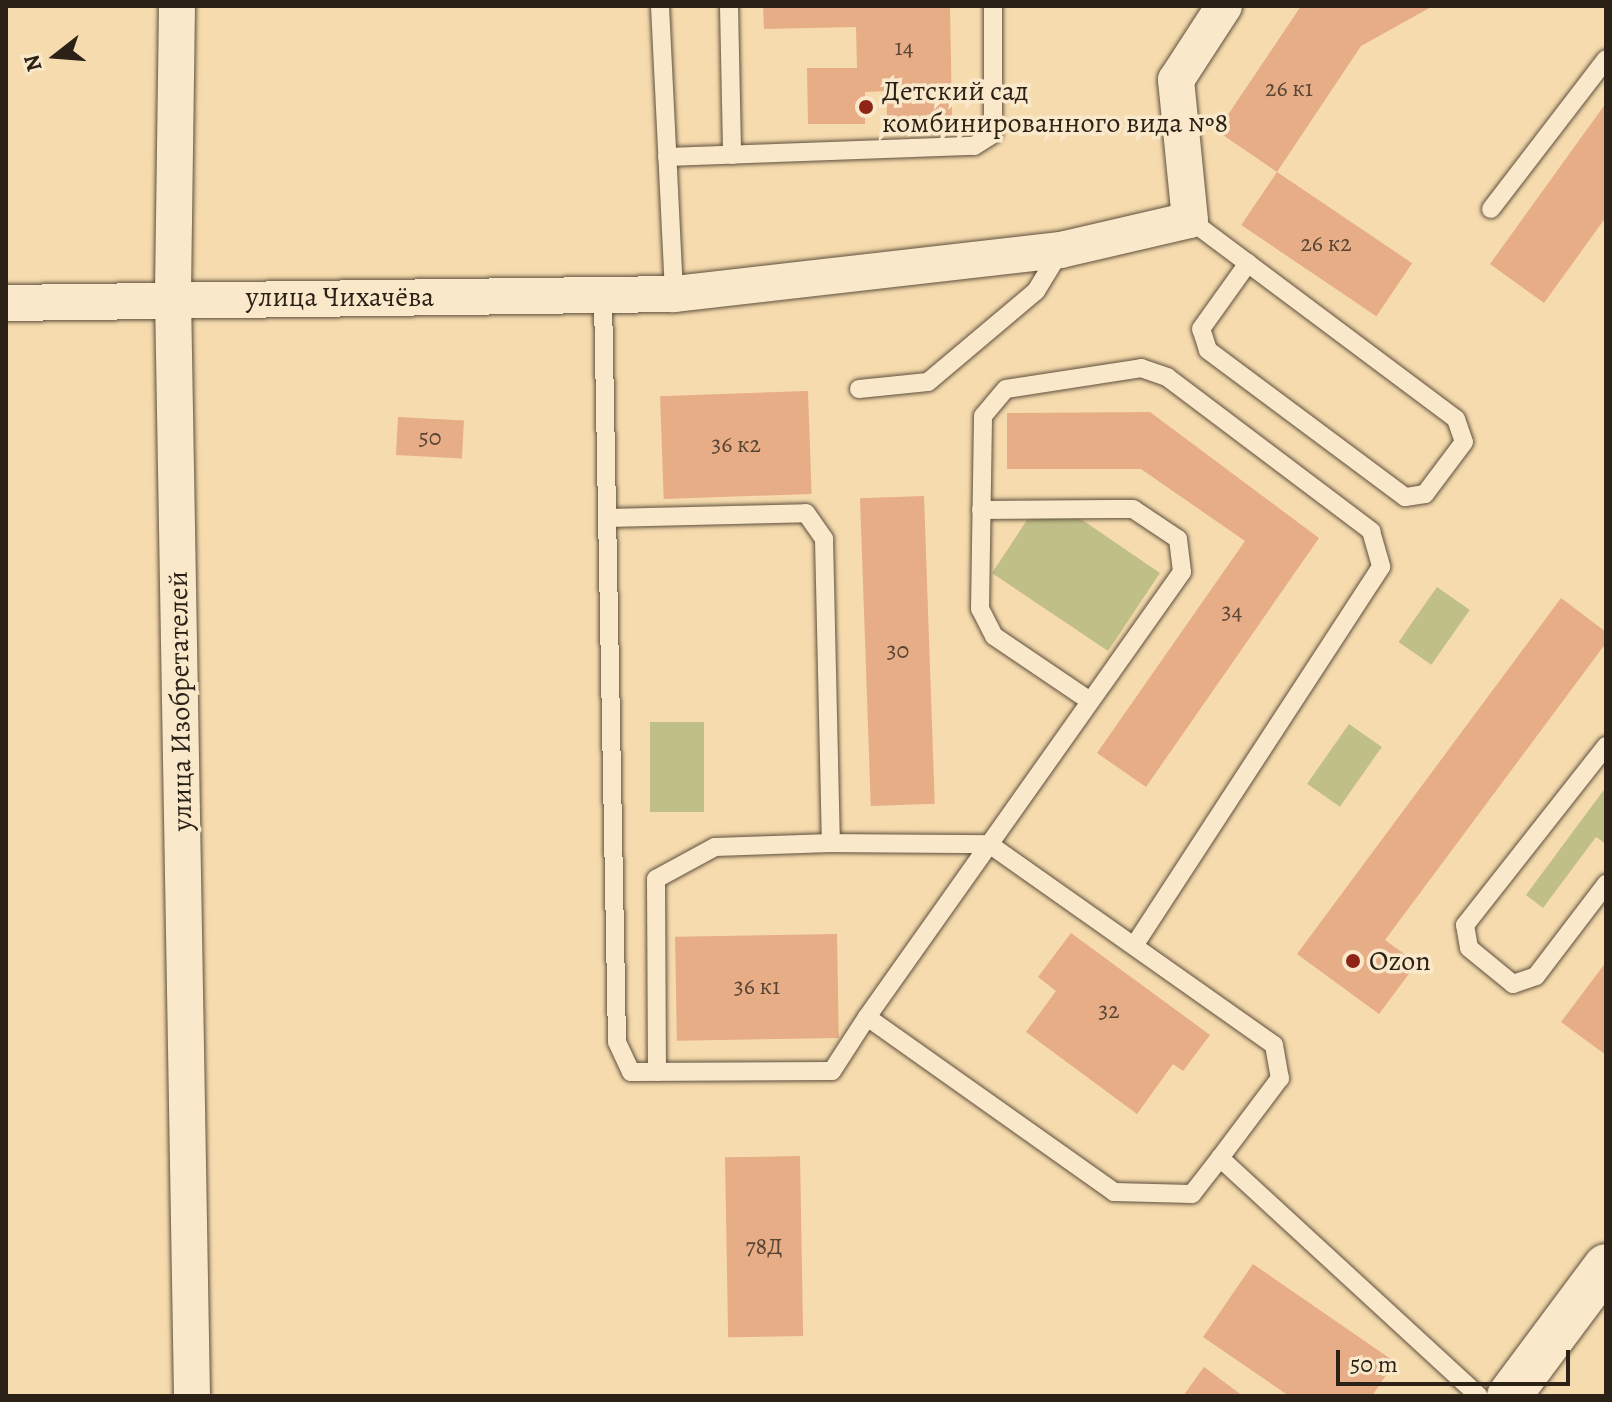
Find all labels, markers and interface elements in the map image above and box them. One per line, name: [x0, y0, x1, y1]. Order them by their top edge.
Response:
north arrow: [16, 16, 96, 96]
house number: 14: [894, 34, 914, 62]
text: N: [16, 51, 50, 75]
place label: Детский сад комбинированного вида №8: [882, 74, 1228, 140]
house number: 26 к1: [1265, 75, 1313, 103]
marker: Детский сад комбинированного вида №8: [857, 98, 875, 116]
house number: 26 к2: [1300, 230, 1352, 258]
street label: улица Чихачёва: [246, 280, 434, 314]
house number: 50: [418, 424, 442, 452]
house number: 36 к2: [711, 431, 761, 459]
street label: улица Изобретателей: [161, 571, 199, 831]
house number: 34: [1222, 598, 1242, 626]
house number: 30: [887, 637, 909, 665]
place label: Ozon: [1369, 944, 1431, 978]
marker: Ozon: [1344, 952, 1362, 970]
house number: 36 к1: [734, 973, 780, 1001]
house number: 32: [1098, 997, 1120, 1025]
house number: 78Д: [745, 1233, 783, 1261]
scale bar: [1340, 1334, 1574, 1384]
text: 50 m: [1350, 1348, 1398, 1380]

